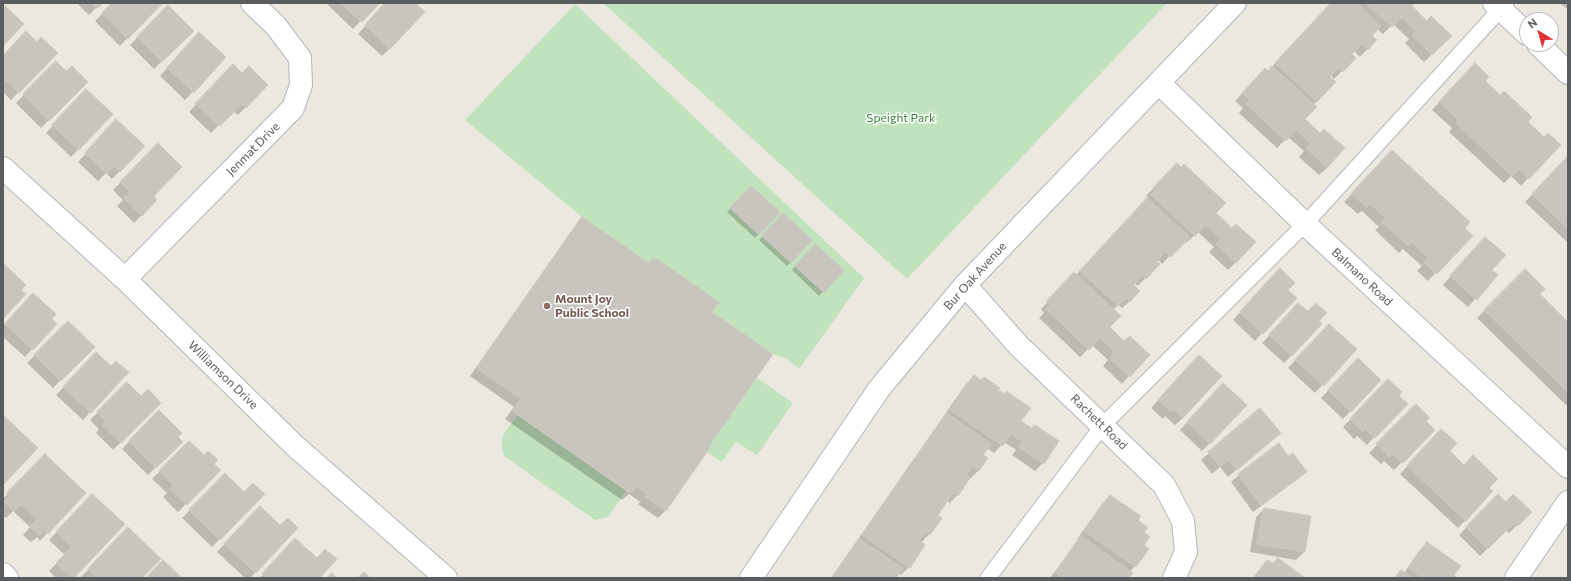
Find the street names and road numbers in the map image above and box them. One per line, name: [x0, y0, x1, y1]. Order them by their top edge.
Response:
street label: Jenmat Drive: [223, 119, 283, 179]
street label: Bur Oak Avenue: [941, 239, 1009, 313]
street label: Balmano Road: [1328, 245, 1396, 309]
street label: Williamson Drive: [185, 338, 261, 412]
street label: Rachett Road: [1068, 391, 1130, 453]

